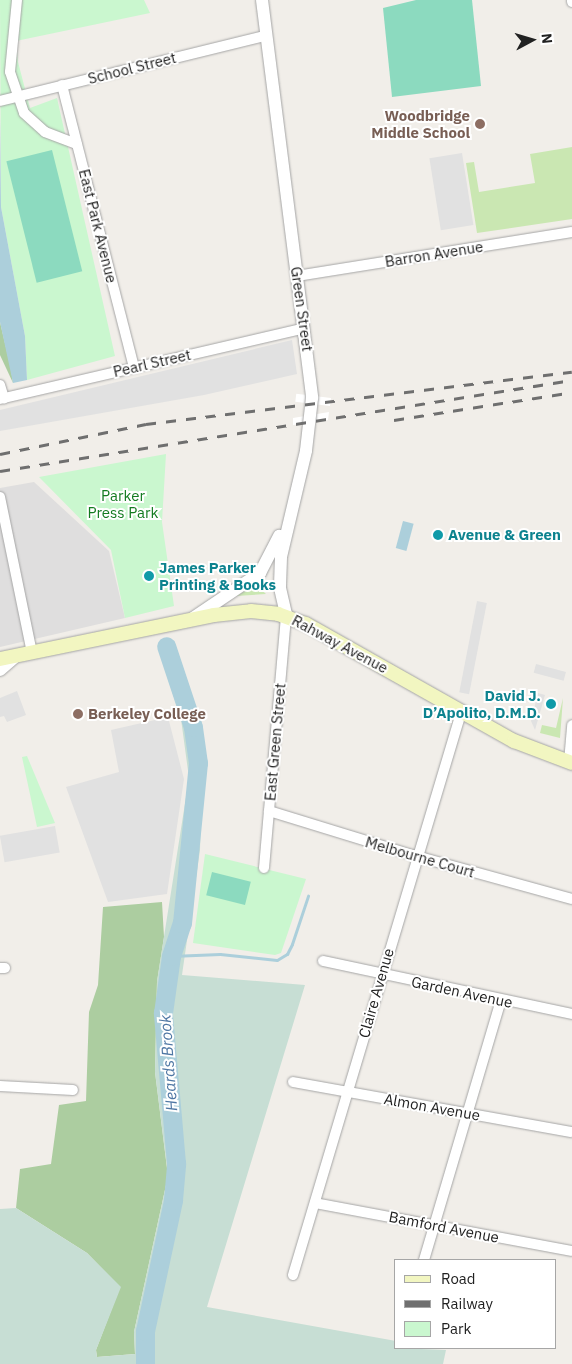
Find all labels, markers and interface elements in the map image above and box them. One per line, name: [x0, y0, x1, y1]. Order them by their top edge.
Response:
north arrow: [507, 15, 557, 65]
text: N: [537, 32, 556, 44]
street label: School Street: [86, 48, 178, 88]
place label: Woodbridge Middle School: [371, 106, 470, 141]
marker: Woodbridge Middle School: [474, 118, 486, 130]
street label: East Park Avenue: [75, 167, 121, 285]
street label: Barron Avenue: [384, 237, 484, 271]
street label: Green Street: [287, 265, 317, 353]
street label: Pearl Street: [111, 345, 193, 381]
park label: Parker Press Park: [87, 486, 159, 521]
place label: Avenue & Green: [448, 526, 561, 544]
marker: Avenue & Green: [432, 529, 444, 541]
place label: James Parker Printing & Books: [159, 558, 276, 593]
marker: James Parker Printing & Books: [143, 570, 155, 582]
street label: Rahway Avenue: [289, 611, 391, 677]
street label: East Green Street: [261, 682, 289, 802]
place label: David J. D’Apolito, D.M.D.: [423, 686, 541, 721]
marker: David J. D’Apolito, D.M.D.: [545, 698, 557, 710]
place label: Berkeley College: [88, 705, 206, 723]
marker: Berkeley College: [72, 708, 84, 720]
street label: Melbourne Court: [363, 833, 477, 881]
street label: Claire Avenue: [355, 946, 397, 1040]
street label: Garden Avenue: [410, 972, 514, 1012]
water label: Heards Brook: [155, 1014, 181, 1112]
street label: Almon Avenue: [383, 1090, 481, 1124]
street label: Bamford Avenue: [387, 1207, 501, 1247]
legend: [394, 1259, 557, 1349]
text: Road: [441, 1269, 476, 1288]
text: Railway: [441, 1294, 493, 1313]
text: Park: [441, 1319, 471, 1338]

